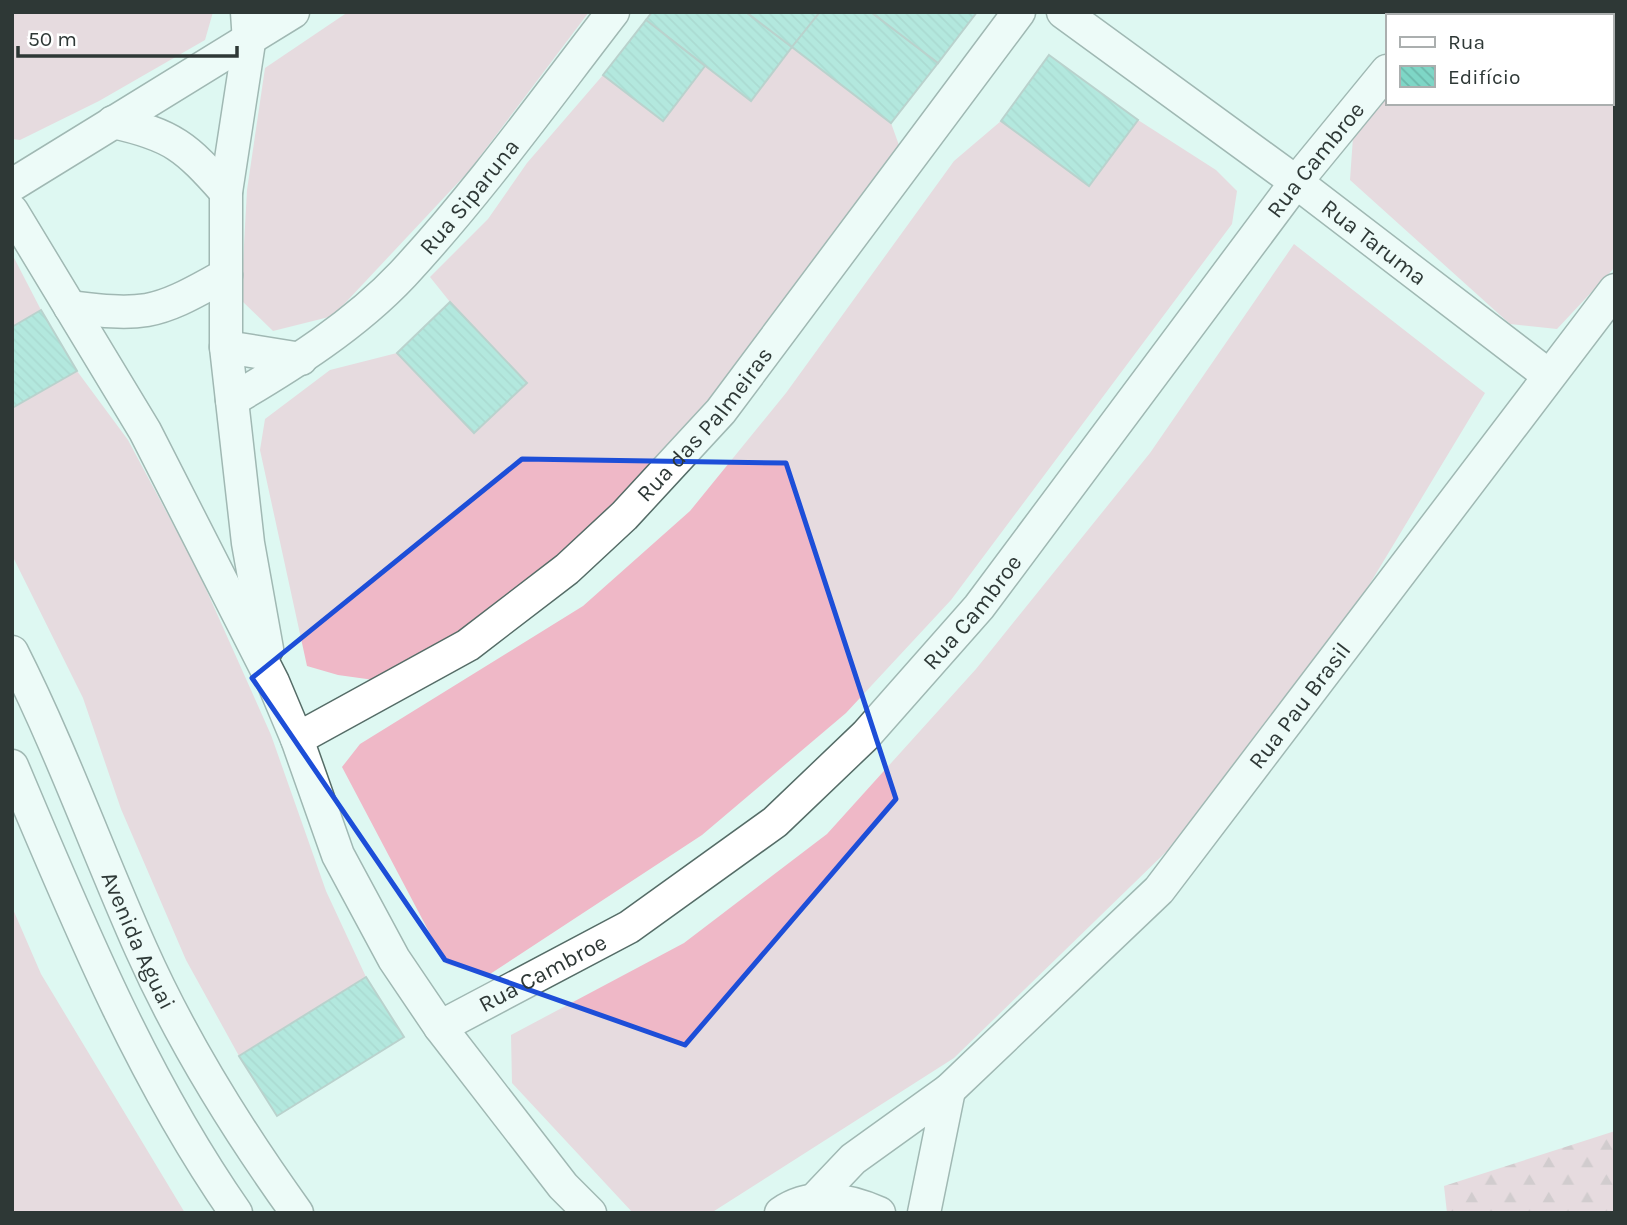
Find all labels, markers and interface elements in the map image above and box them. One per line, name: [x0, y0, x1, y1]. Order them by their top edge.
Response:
scale bar: [18, 14, 236, 58]
legend: [1386, 14, 1613, 105]
text: 50 m: [28, 27, 77, 51]
text: Rua: [1448, 30, 1485, 54]
text: Edifício: [1448, 65, 1521, 89]
street label: Rua Cambroe: [1261, 96, 1370, 223]
street label: Rua Siparuna: [414, 133, 525, 260]
street label: Rua Taruma: [1317, 193, 1432, 291]
street label: Rua das Palmeiras: [631, 341, 778, 507]
street label: Rua Cambroe: [917, 549, 1027, 675]
street label: Rua Pau Brasil: [1243, 637, 1356, 774]
street label: Avenida Aguai: [96, 867, 181, 1014]
street label: Rua Cambroe: [474, 928, 611, 1018]

